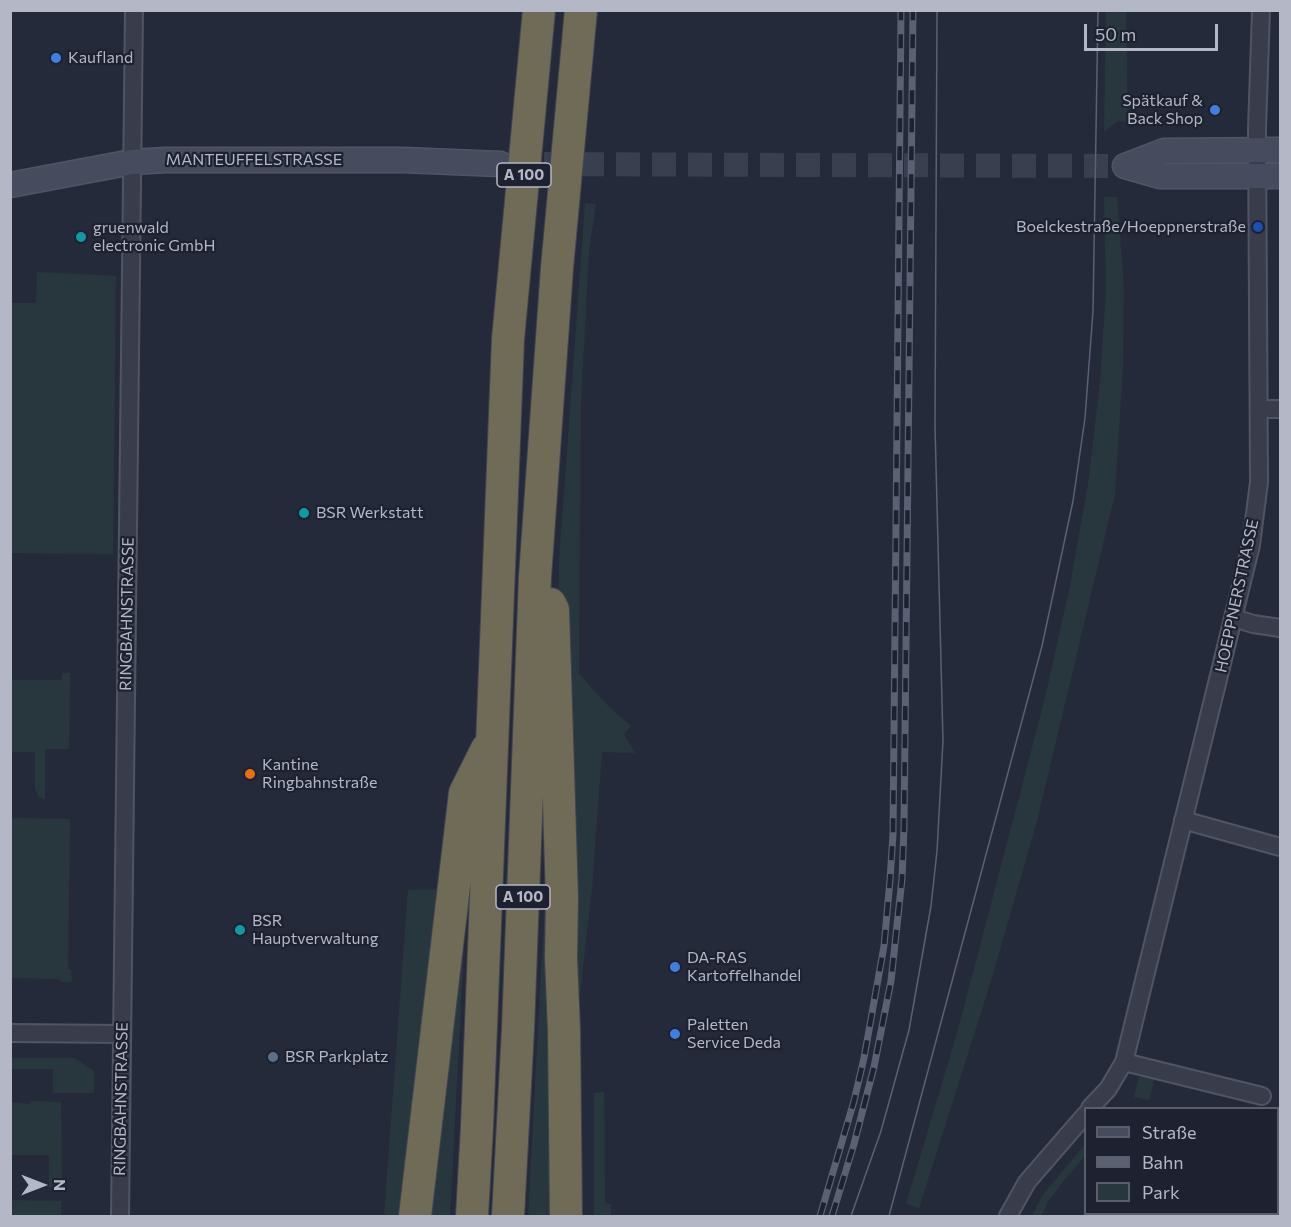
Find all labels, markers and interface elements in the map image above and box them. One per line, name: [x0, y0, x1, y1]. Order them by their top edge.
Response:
scale bar: [1087, 12, 1220, 50]
text: 50 m: [1095, 23, 1136, 45]
place label: Kaufland: [68, 48, 133, 68]
marker: Kaufland: [49, 51, 63, 65]
place label: Spätkauf & Back Shop: [1122, 91, 1203, 129]
marker: Spätkauf & Back Shop: [1208, 103, 1222, 117]
street label: MANTEUFFELSTRASSE: [166, 150, 342, 170]
road number: A 100: [497, 163, 551, 187]
place label: Boelckestraße/Hoeppnerstraße: [1016, 217, 1246, 237]
place label: gruenwald electronic GmbH: [93, 218, 215, 256]
marker: Boelckestraße/Hoeppnerstraße: [1251, 220, 1265, 234]
marker: gruenwald electronic GmbH: [74, 230, 88, 244]
place label: BSR Werkstatt: [316, 503, 423, 523]
marker: BSR Werkstatt: [297, 506, 311, 520]
street label: HOEPPNERSTRASSE: [1211, 518, 1263, 674]
street label: RINGBAHNSTRASSE: [116, 537, 138, 691]
place label: Kantine Ringbahnstraße: [262, 755, 377, 793]
marker: Kantine Ringbahnstraße: [243, 767, 257, 781]
road number: A 100: [496, 885, 550, 909]
place label: BSR Hauptverwaltung: [252, 911, 378, 949]
marker: BSR Hauptverwaltung: [233, 923, 247, 937]
place label: DA-RAS Kartoffelhandel: [687, 948, 801, 986]
marker: DA-RAS Kartoffelhandel: [668, 960, 682, 974]
place label: Paletten Service Deda: [687, 1015, 781, 1053]
street label: RINGBAHNSTRASSE: [110, 1022, 132, 1176]
marker: Paletten Service Deda: [668, 1027, 682, 1041]
place label: BSR Parkplatz: [285, 1047, 388, 1067]
marker: BSR Parkplatz: [266, 1050, 280, 1064]
legend: [1084, 1107, 1279, 1215]
text: Straße: [1142, 1121, 1197, 1143]
text: Bahn: [1142, 1151, 1184, 1173]
north arrow: [12, 1155, 72, 1215]
text: N: [51, 1179, 70, 1191]
text: Park: [1142, 1181, 1180, 1203]

